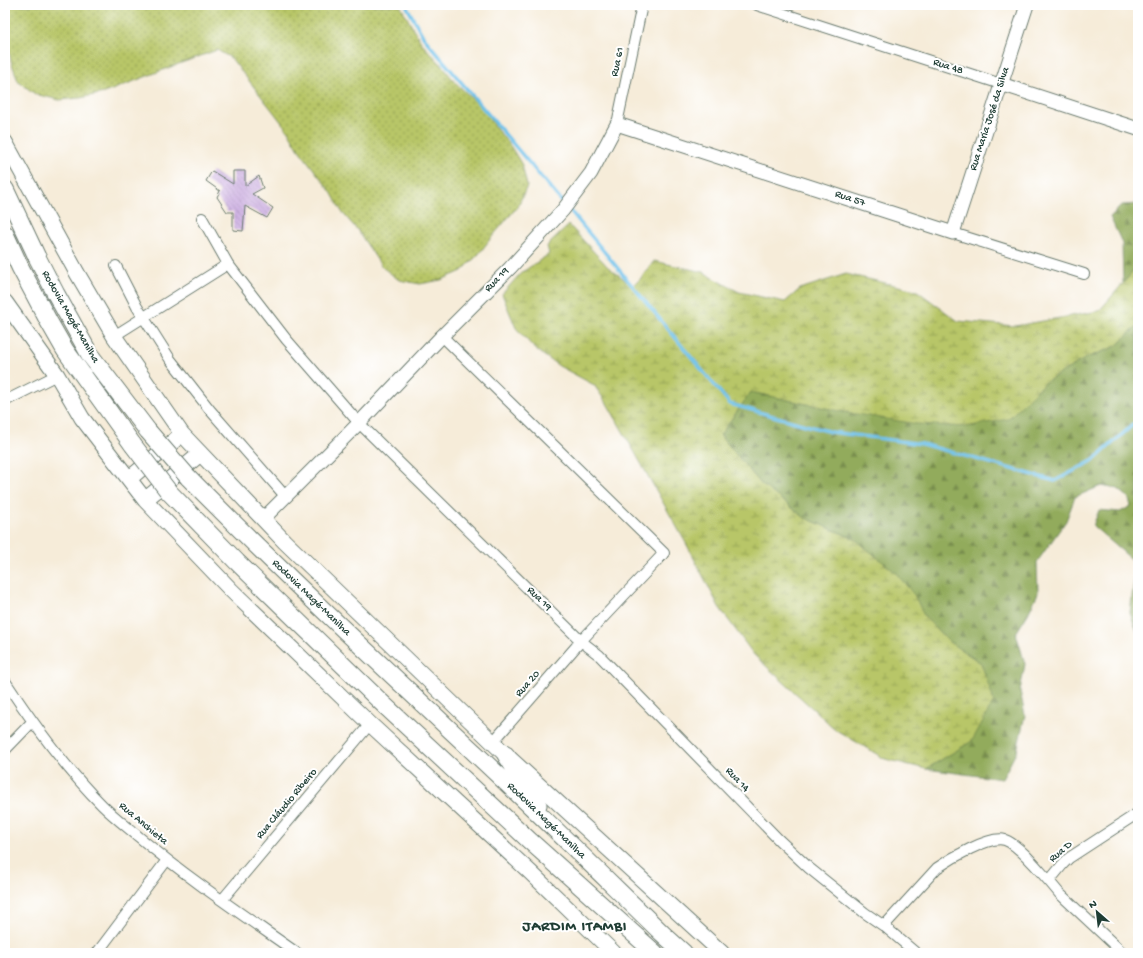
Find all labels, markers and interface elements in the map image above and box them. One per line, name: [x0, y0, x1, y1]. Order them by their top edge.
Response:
street label: Rua 61: [609, 46, 627, 78]
street label: Rua 48: [931, 57, 965, 77]
street label: Rua Maria José da Silva: [968, 65, 1013, 172]
street label: Rua 57: [833, 188, 867, 210]
street label: Rua 19: [482, 265, 512, 295]
street label: Rodovia Magé-Manilha: [39, 269, 102, 366]
street label: Rodovia Magé-Manilha: [269, 557, 353, 639]
street label: Rua 19: [524, 584, 554, 614]
street label: Rua 20: [513, 668, 543, 700]
street label: Rua 14: [723, 765, 752, 795]
street label: Rua Cláudio Ribeiro: [254, 766, 320, 842]
street label: Rodovia Magé-Manilha: [504, 780, 588, 862]
street label: Rua Anchieta: [116, 800, 170, 848]
street label: Rua D: [1047, 838, 1076, 865]
north arrow: [1077, 892, 1117, 932]
text: N: [1087, 898, 1099, 912]
district label: JARDIM ITAMBI: [522, 918, 627, 936]

